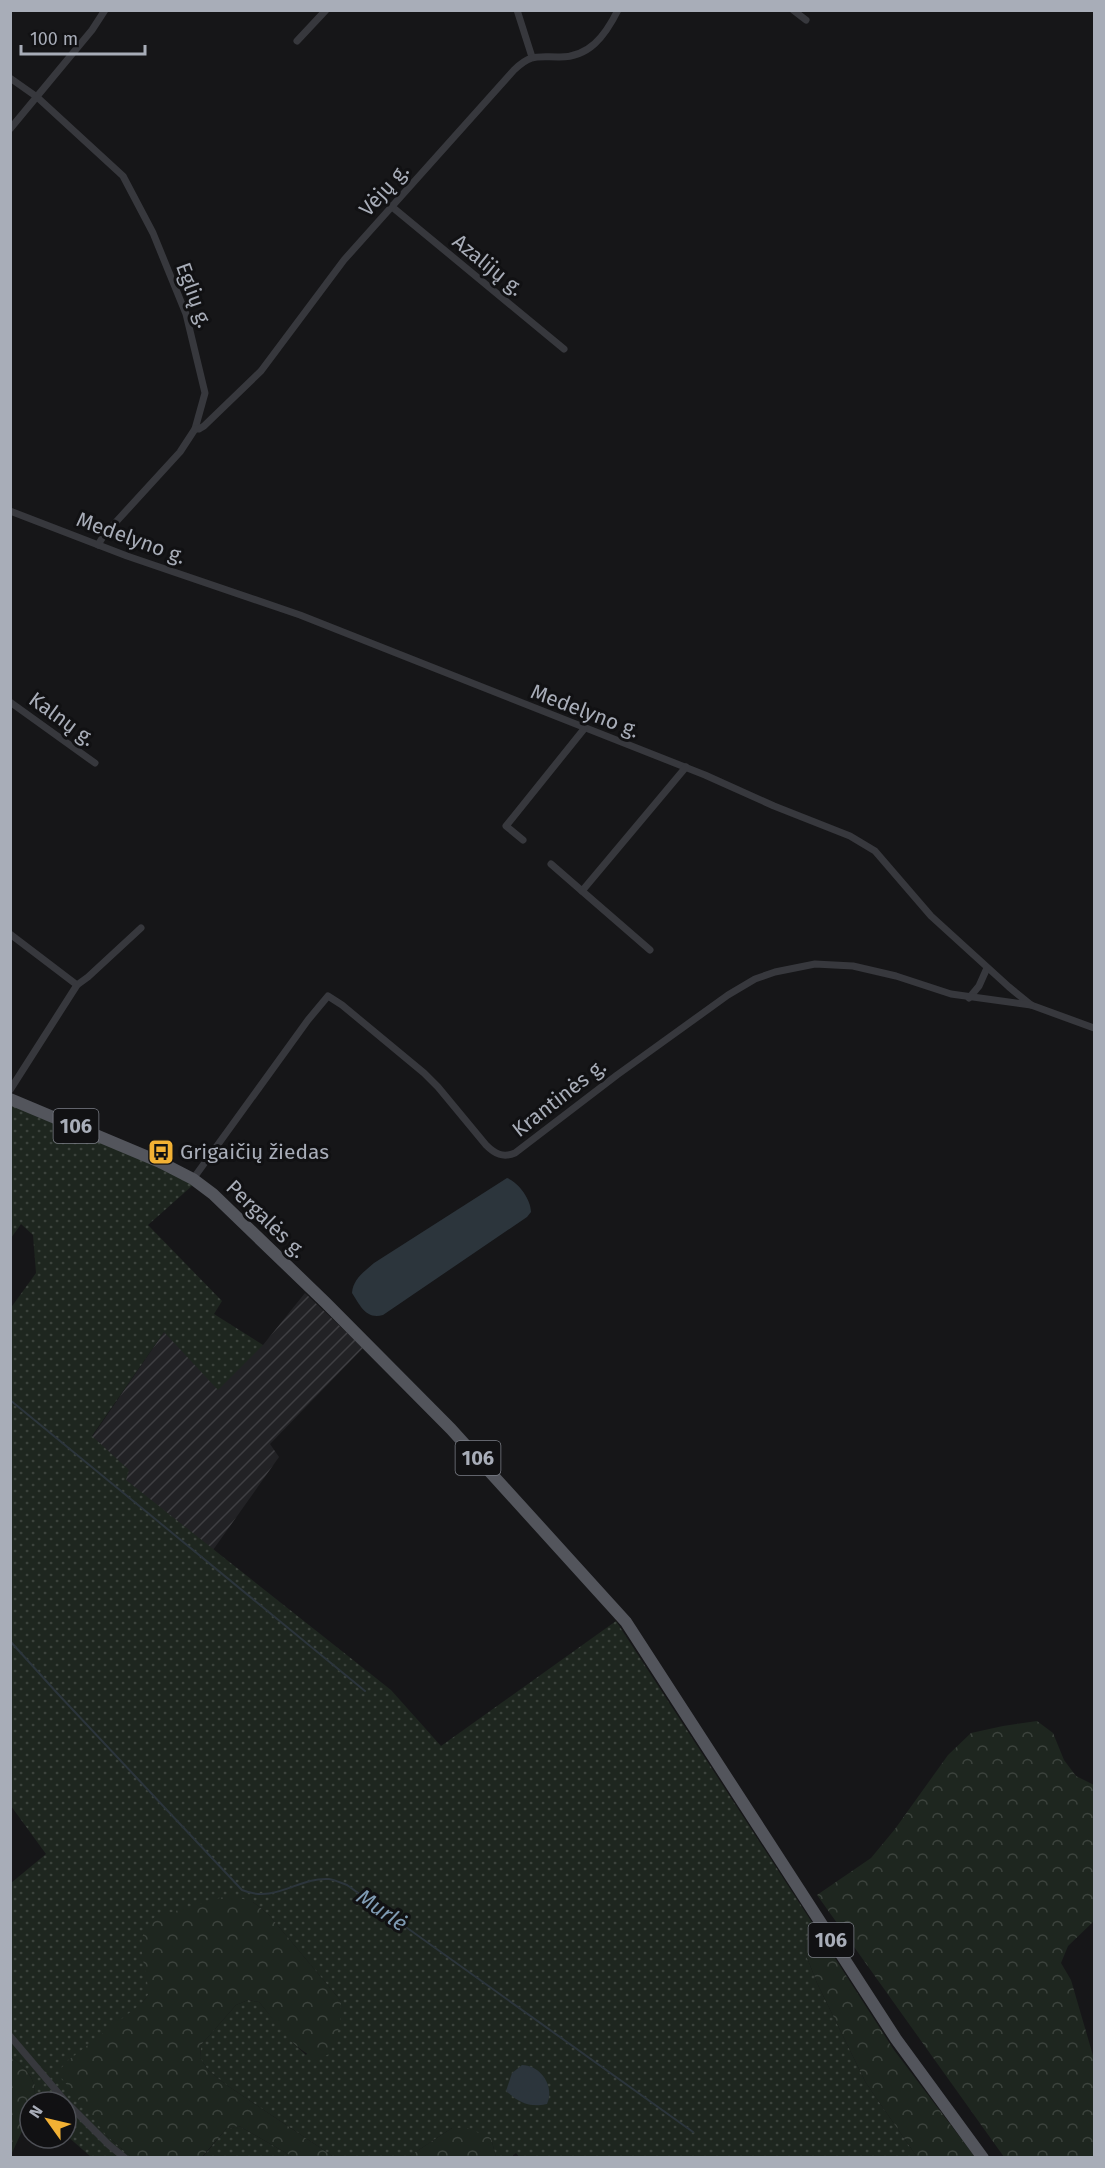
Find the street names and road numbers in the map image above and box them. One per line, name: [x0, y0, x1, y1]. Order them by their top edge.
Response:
street label: Vėjų g.: [354, 158, 414, 222]
street label: Azalijų g.: [447, 229, 529, 301]
street label: Eglių g.: [170, 259, 218, 331]
street label: Medelyno g.: [73, 506, 189, 570]
street label: Medelyno g.: [527, 678, 643, 744]
street label: Kalnų g.: [24, 686, 100, 752]
street label: Krantinės g.: [507, 1053, 611, 1143]
road number: 106: [54, 1109, 98, 1143]
street label: Pergalės g.: [221, 1174, 311, 1264]
road number: 106: [456, 1441, 500, 1475]
road number: 106: [808, 1923, 854, 1957]

